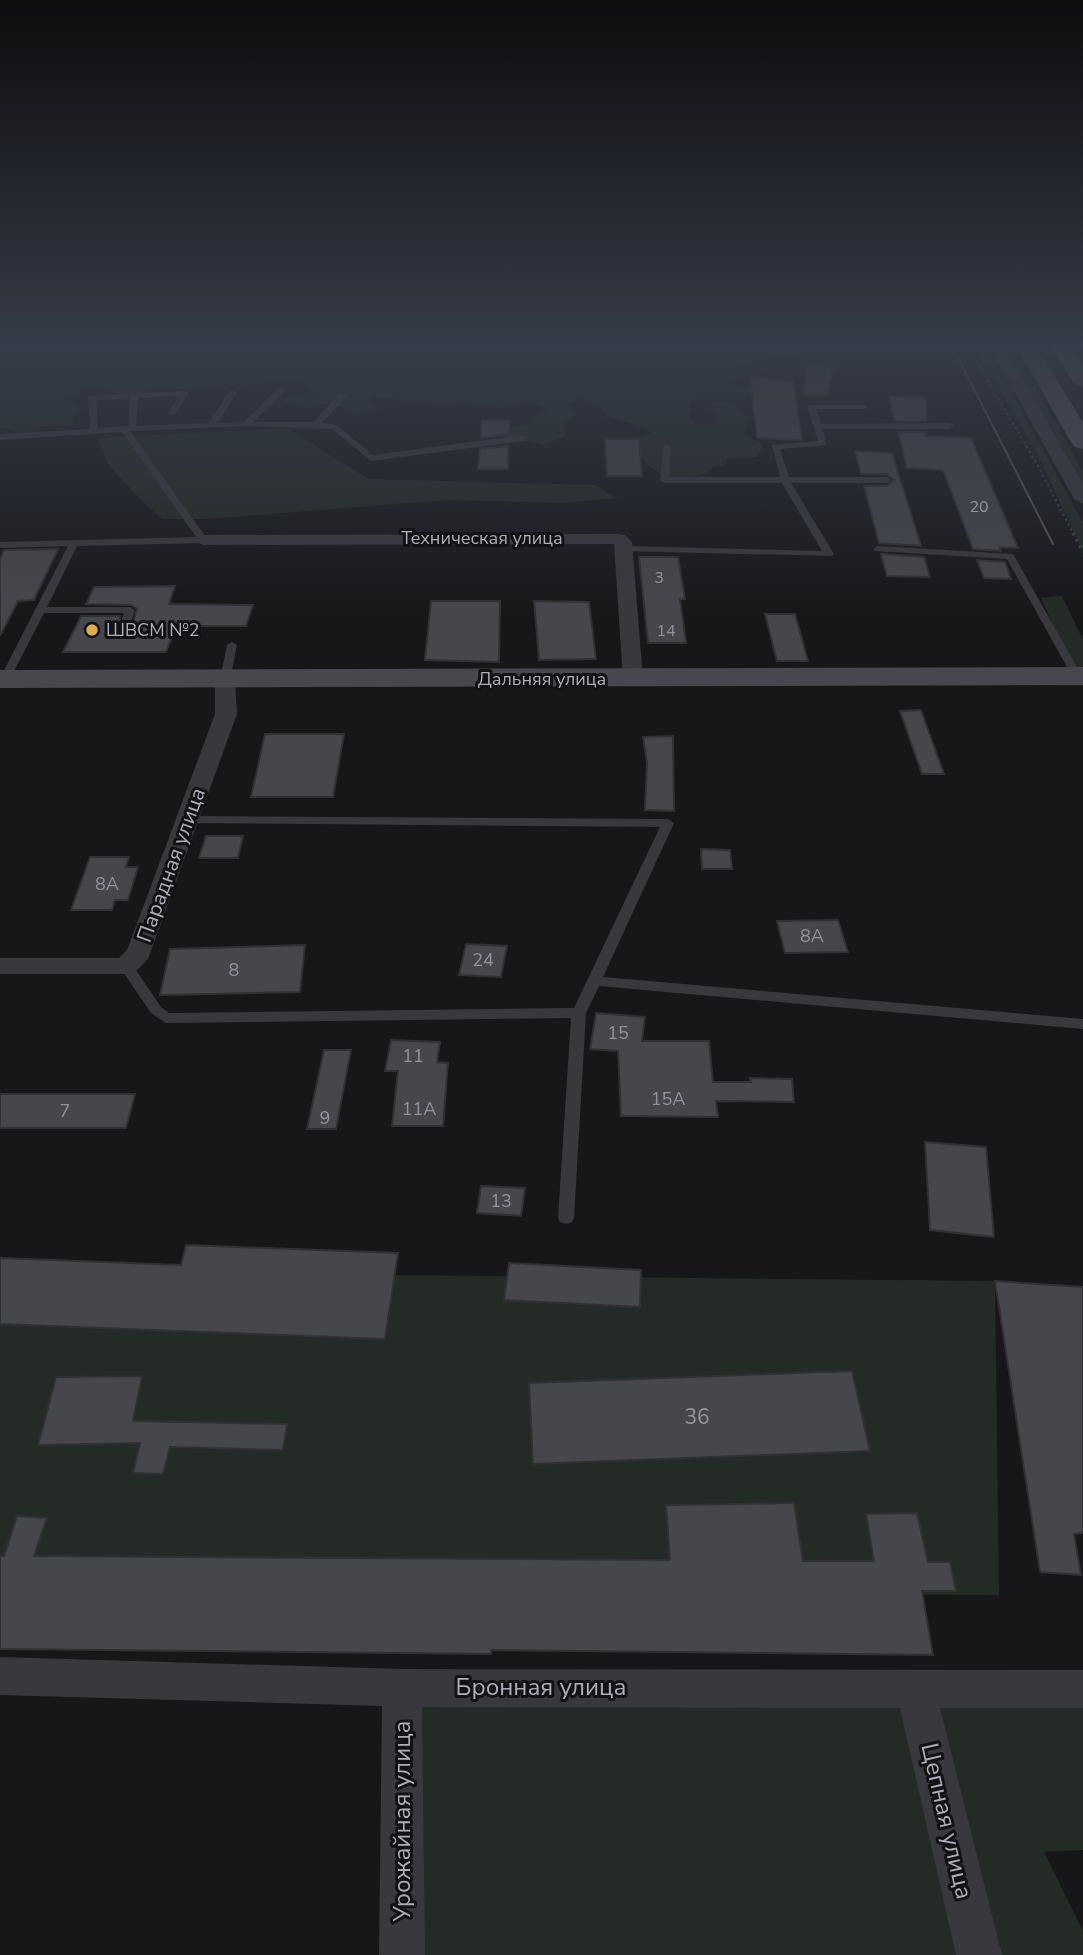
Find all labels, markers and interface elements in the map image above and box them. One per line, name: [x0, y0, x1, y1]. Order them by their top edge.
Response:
house number: 20: [969, 496, 989, 518]
street label: Техническая улица: [401, 526, 563, 550]
house number: 3: [654, 567, 664, 589]
place label: ШВСМ №2: [106, 618, 199, 642]
house number: 14: [656, 620, 676, 642]
marker: ШВСМ №2: [84, 622, 100, 638]
street label: Дальняя улица: [478, 667, 606, 691]
street label: Парадная улица: [130, 784, 212, 946]
house number: 8А: [95, 872, 119, 896]
house number: 8А: [800, 924, 824, 948]
house number: 24: [472, 948, 494, 972]
house number: 8: [229, 958, 239, 982]
house number: 15: [607, 1021, 629, 1045]
house number: 11: [402, 1044, 424, 1068]
house number: 15А: [651, 1087, 685, 1111]
house number: 11А: [402, 1097, 436, 1121]
house number: 7: [60, 1099, 70, 1123]
house number: 9: [320, 1106, 330, 1130]
house number: 13: [490, 1189, 512, 1213]
house number: 36: [684, 1403, 710, 1431]
street label: Бронная улица: [456, 1671, 626, 1703]
street label: Урожайная улица: [386, 1721, 418, 1922]
street label: Цепная улица: [914, 1740, 980, 1902]

